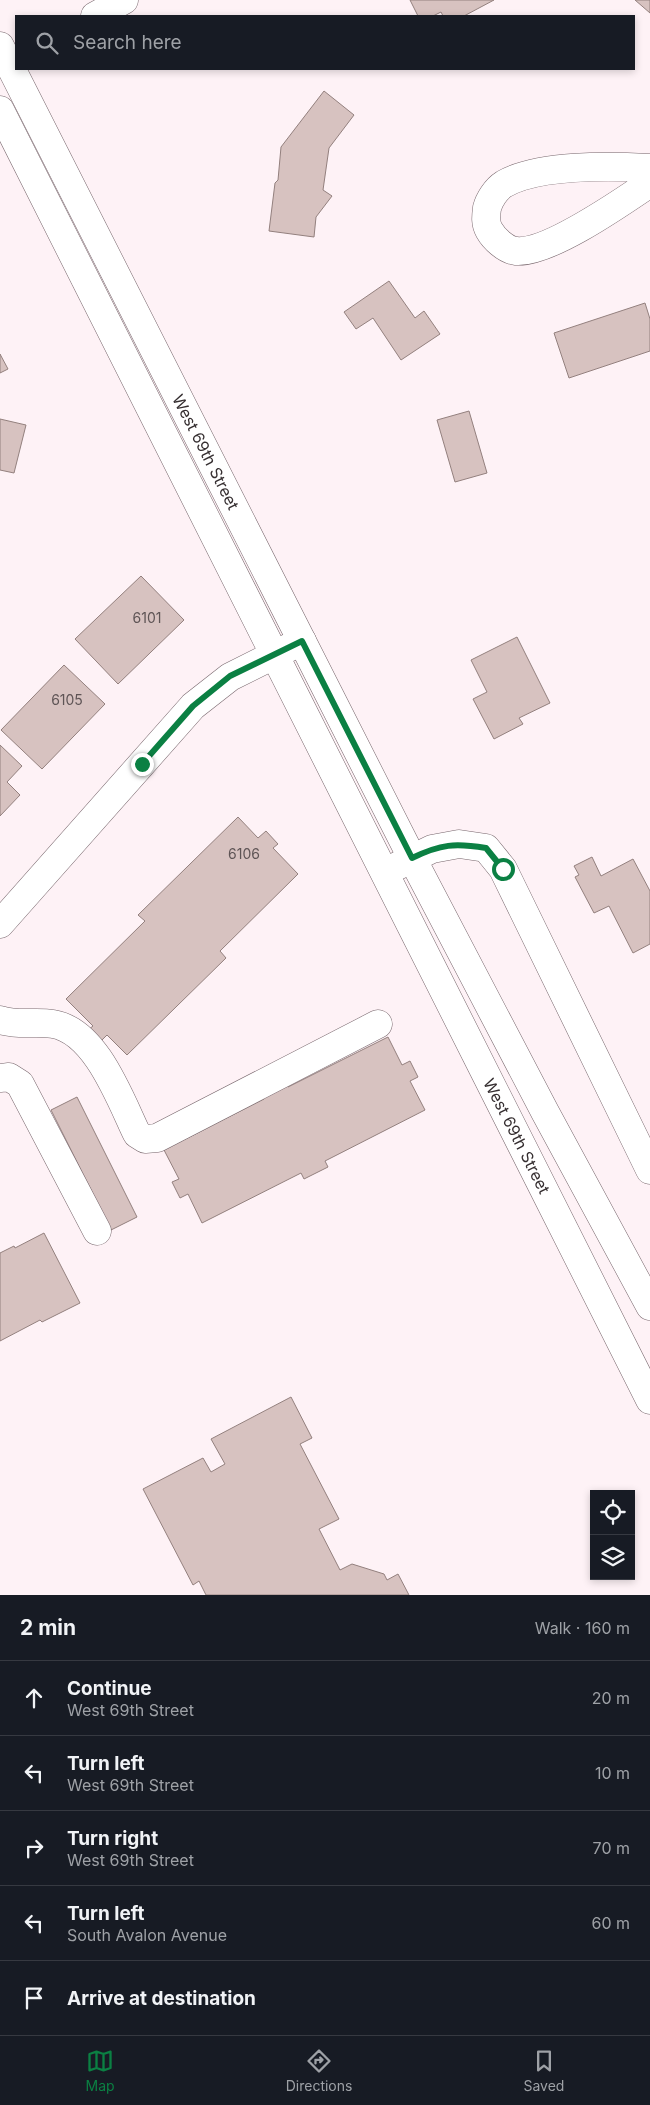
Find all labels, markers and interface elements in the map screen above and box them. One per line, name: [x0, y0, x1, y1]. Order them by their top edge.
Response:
search box: [15, 15, 635, 70]
icon: search: [33, 29, 61, 57]
text: Search here: [73, 31, 182, 54]
street label: West 69th Street: [168, 391, 244, 513]
house number: 6101: [133, 609, 161, 626]
house number: 6105: [51, 691, 83, 708]
route end: [131, 753, 154, 776]
house number: 6106: [228, 845, 260, 862]
route start: [492, 858, 515, 881]
street label: West 69th Street: [479, 1075, 555, 1197]
map controls: [590, 1490, 635, 1580]
button: locate: [590, 1490, 635, 1535]
button: layers: [590, 1535, 635, 1580]
text: 2 min: [20, 1615, 76, 1640]
text: Walk · 160 m: [535, 1618, 630, 1638]
text: Continue: [67, 1677, 152, 1700]
icon: ahead: [20, 1684, 48, 1712]
text: 20 m: [592, 1688, 630, 1708]
text: West 69th Street: [67, 1700, 194, 1720]
text: Turn left: [67, 1752, 145, 1775]
icon: left: [20, 1759, 48, 1787]
text: 10 m: [595, 1763, 630, 1783]
text: West 69th Street: [67, 1775, 194, 1795]
text: Turn right: [67, 1827, 158, 1850]
icon: right: [20, 1834, 48, 1862]
text: 70 m: [593, 1838, 630, 1858]
text: West 69th Street: [67, 1850, 194, 1870]
text: Turn left: [67, 1902, 145, 1925]
icon: left: [20, 1909, 48, 1937]
text: 60 m: [591, 1913, 630, 1933]
text: South Avalon Avenue: [67, 1925, 227, 1945]
icon: arrive: [20, 1984, 48, 2012]
text: Arrive at destination: [67, 1987, 256, 2010]
tab: Map: [86, 2047, 115, 2094]
tab: Directions: [286, 2047, 352, 2094]
tab: Saved: [523, 2047, 564, 2094]

